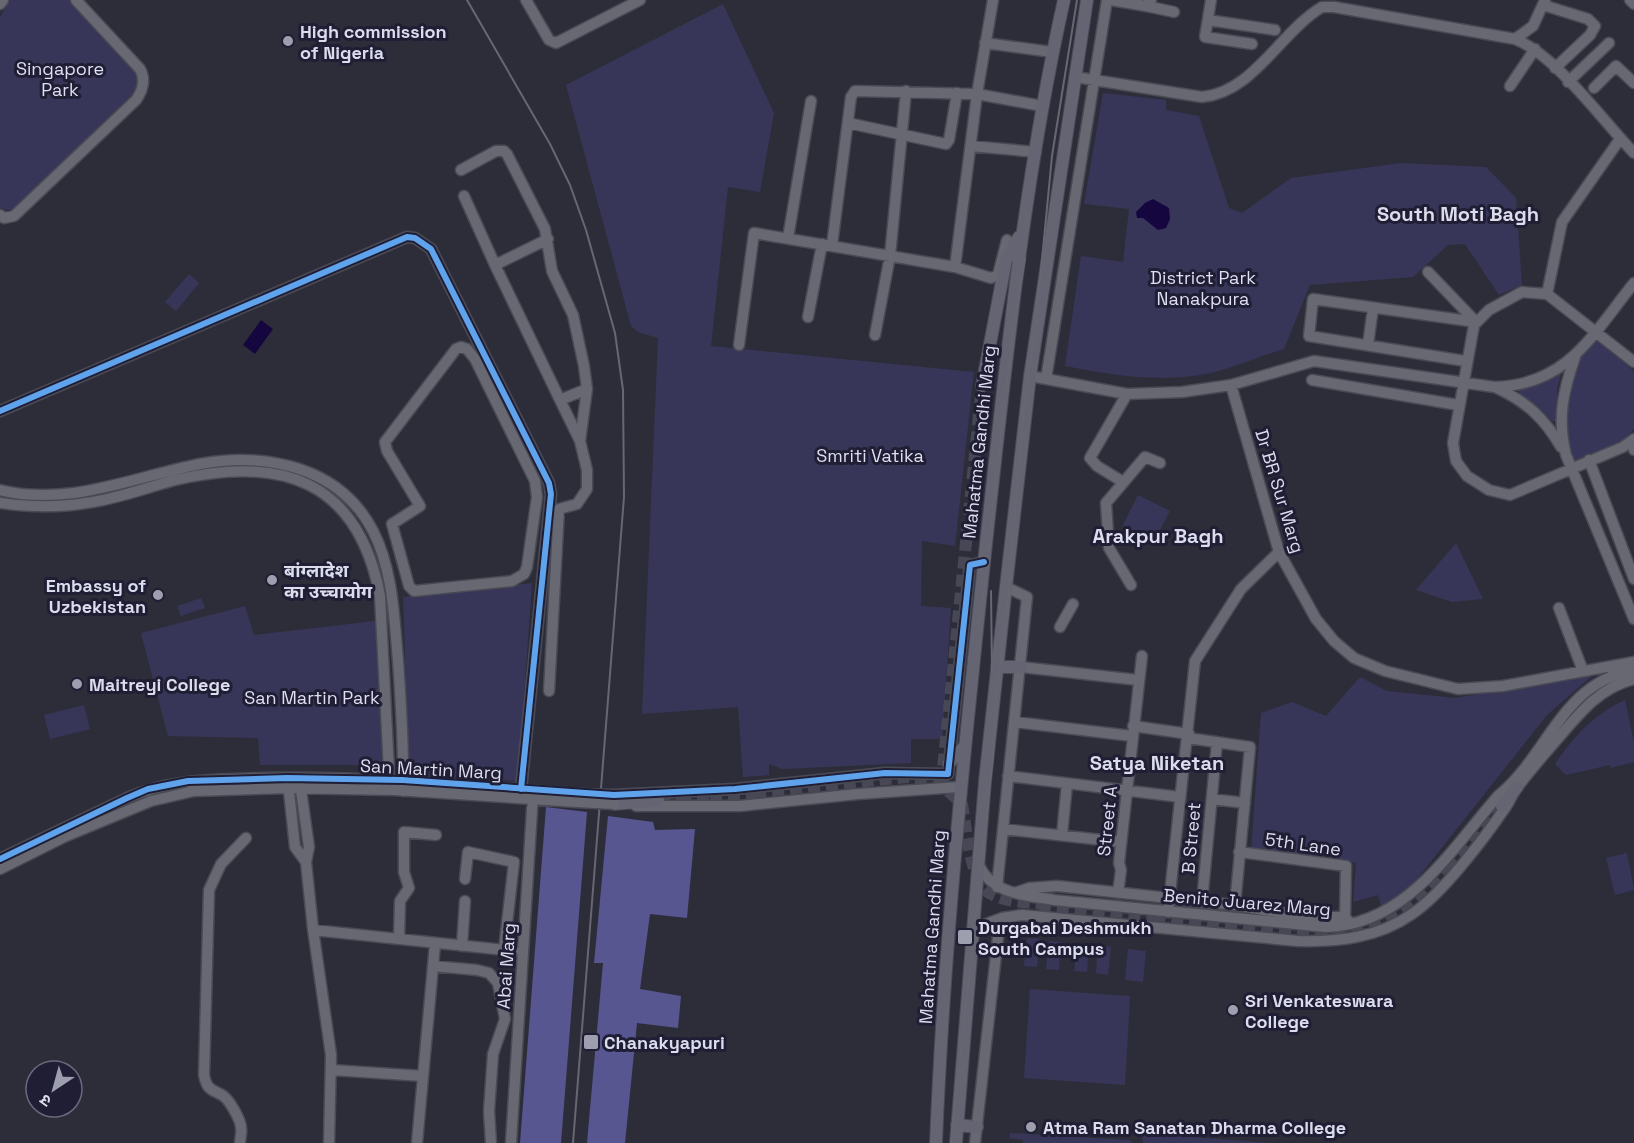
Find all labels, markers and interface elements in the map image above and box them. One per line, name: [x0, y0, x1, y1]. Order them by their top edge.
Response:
place label: High commission of Nigeria: [300, 20, 447, 64]
marker: High commission of Nigeria: [281, 34, 295, 48]
park label: Singapore Park: [16, 57, 104, 101]
district label: South Moti Bagh: [1377, 201, 1539, 227]
park label: District Park Nanakpura: [1150, 266, 1256, 310]
street label: Mahatma Gandhi Marg: [957, 344, 1001, 540]
street label: Dr BR Sur Marg: [1250, 426, 1310, 556]
park label: Smriti Vatika: [816, 444, 924, 467]
district label: Arakpur Bagh: [1093, 523, 1224, 549]
place label: बांग्लादेश का उच्चायोग: [284, 559, 373, 603]
marker: बांग्लादेश का उच्चायोग: [265, 573, 279, 587]
place label: Embassy of Uzbekistan: [46, 574, 146, 618]
marker: Embassy of Uzbekistan: [151, 588, 165, 602]
place label: Maitreyi College: [89, 673, 230, 696]
marker: Maitreyi College: [70, 677, 84, 691]
park label: San Martin Park: [244, 686, 380, 709]
district label: Satya Niketan: [1090, 750, 1224, 776]
street label: San Martin Marg: [359, 754, 503, 784]
street label: Street A: [1092, 785, 1122, 857]
street label: B Street: [1176, 801, 1206, 875]
street label: 5th Lane: [1263, 827, 1343, 861]
street label: Mahatma Gandhi Marg: [914, 829, 950, 1025]
street label: Benito Juarez Marg: [1162, 883, 1332, 921]
place label: Durgabai Deshmukh South Campus: [978, 916, 1151, 960]
street label: Abai Marg: [492, 922, 520, 1010]
marker: Durgabai Deshmukh South Campus: [956, 928, 974, 946]
place label: Sri Venkateswara College: [1245, 989, 1394, 1033]
marker: Sri Venkateswara College: [1226, 1003, 1240, 1017]
place label: Chanakyapuri: [604, 1031, 725, 1054]
marker: Chanakyapuri: [582, 1033, 600, 1051]
north arrow: [24, 1059, 84, 1119]
text: उ: [35, 1089, 55, 1112]
place label: Atma Ram Sanatan Dharma College: [1043, 1116, 1346, 1139]
marker: Atma Ram Sanatan Dharma College: [1024, 1120, 1038, 1134]

